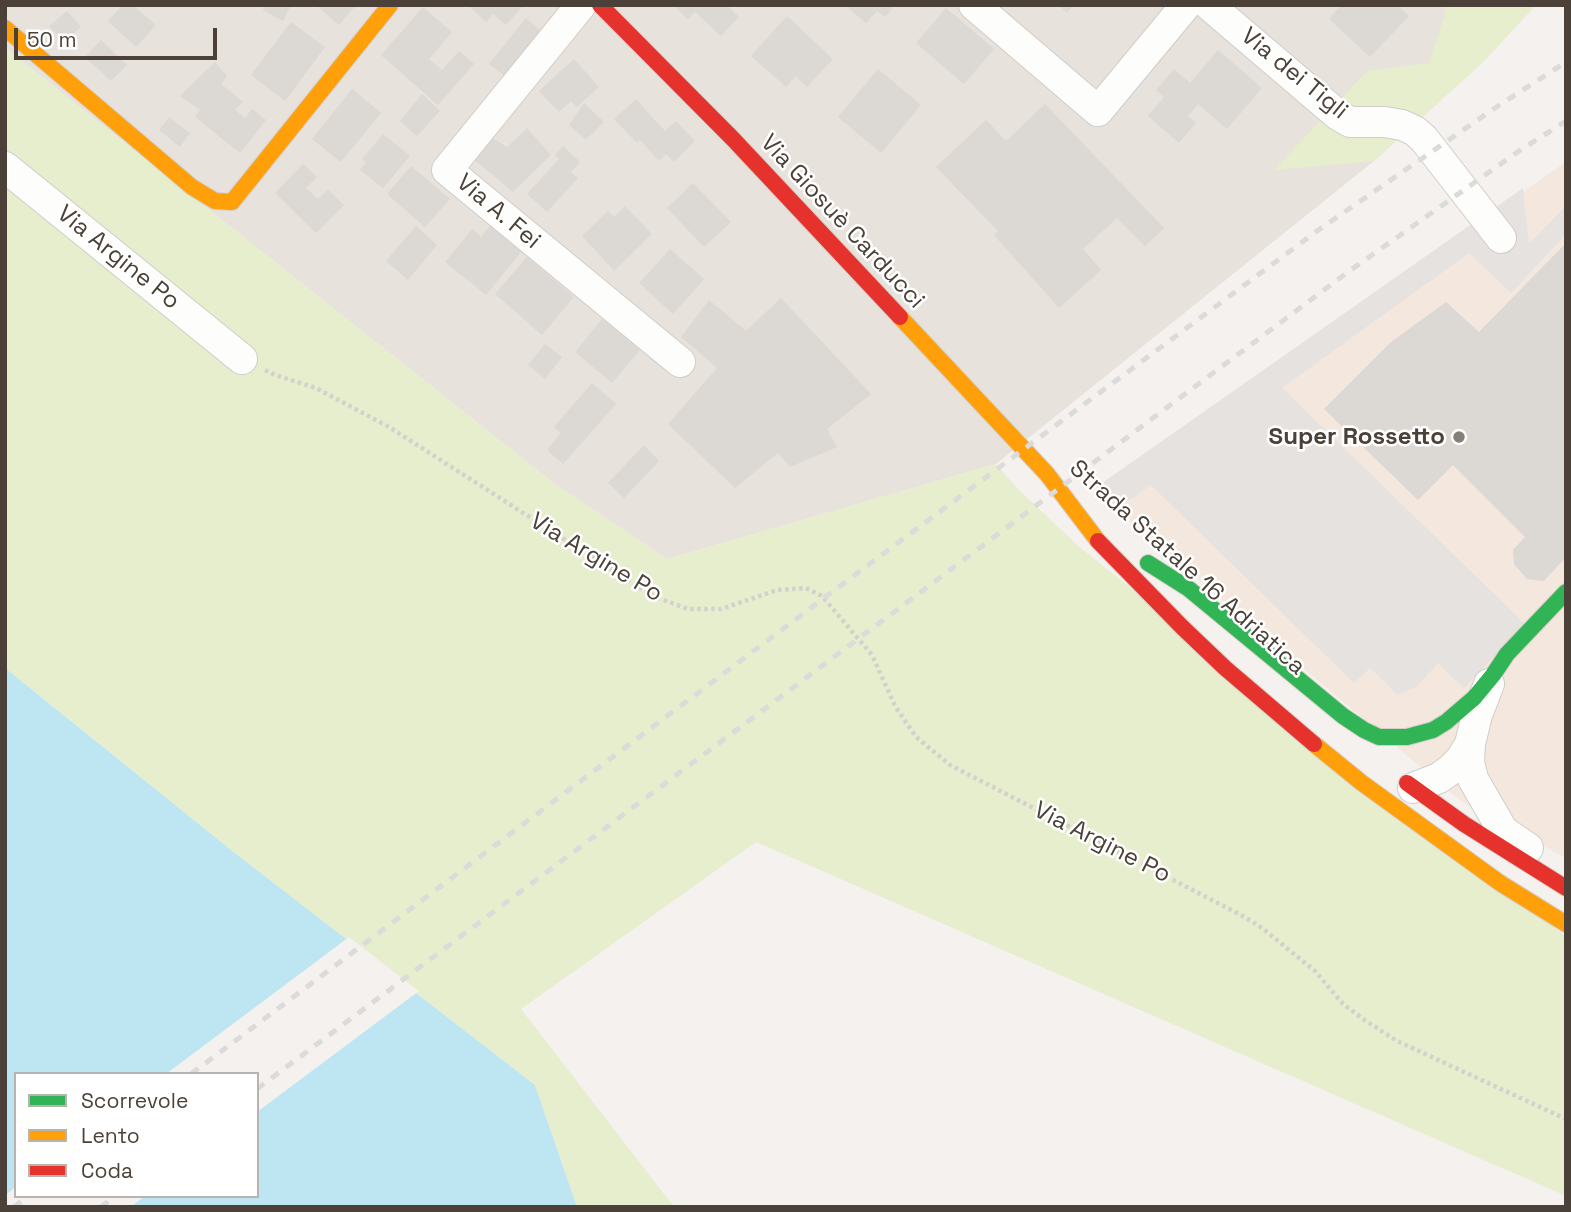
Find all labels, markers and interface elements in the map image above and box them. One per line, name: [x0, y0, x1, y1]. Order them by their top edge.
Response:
scale bar: [18, 14, 220, 58]
street label: Via dei Tigli: [1235, 22, 1353, 126]
text: 50 m: [27, 26, 77, 53]
street label: Via Giosuè Carducci: [754, 129, 930, 315]
street label: Via A. Fei: [450, 169, 546, 255]
street label: Via Argine Po: [51, 200, 185, 316]
place label: Super Rossetto: [1269, 423, 1445, 451]
marker: Super Rossetto: [1451, 429, 1467, 445]
street label: Strada Statale 16 Adriatica: [1063, 454, 1311, 682]
street label: Via Argine Po: [524, 507, 668, 609]
street label: Via Argine Po: [1029, 796, 1175, 890]
legend: [14, 1072, 259, 1198]
text: Scorrevole: [81, 1087, 188, 1114]
text: Lento: [81, 1122, 140, 1149]
text: Coda: [81, 1157, 133, 1184]

